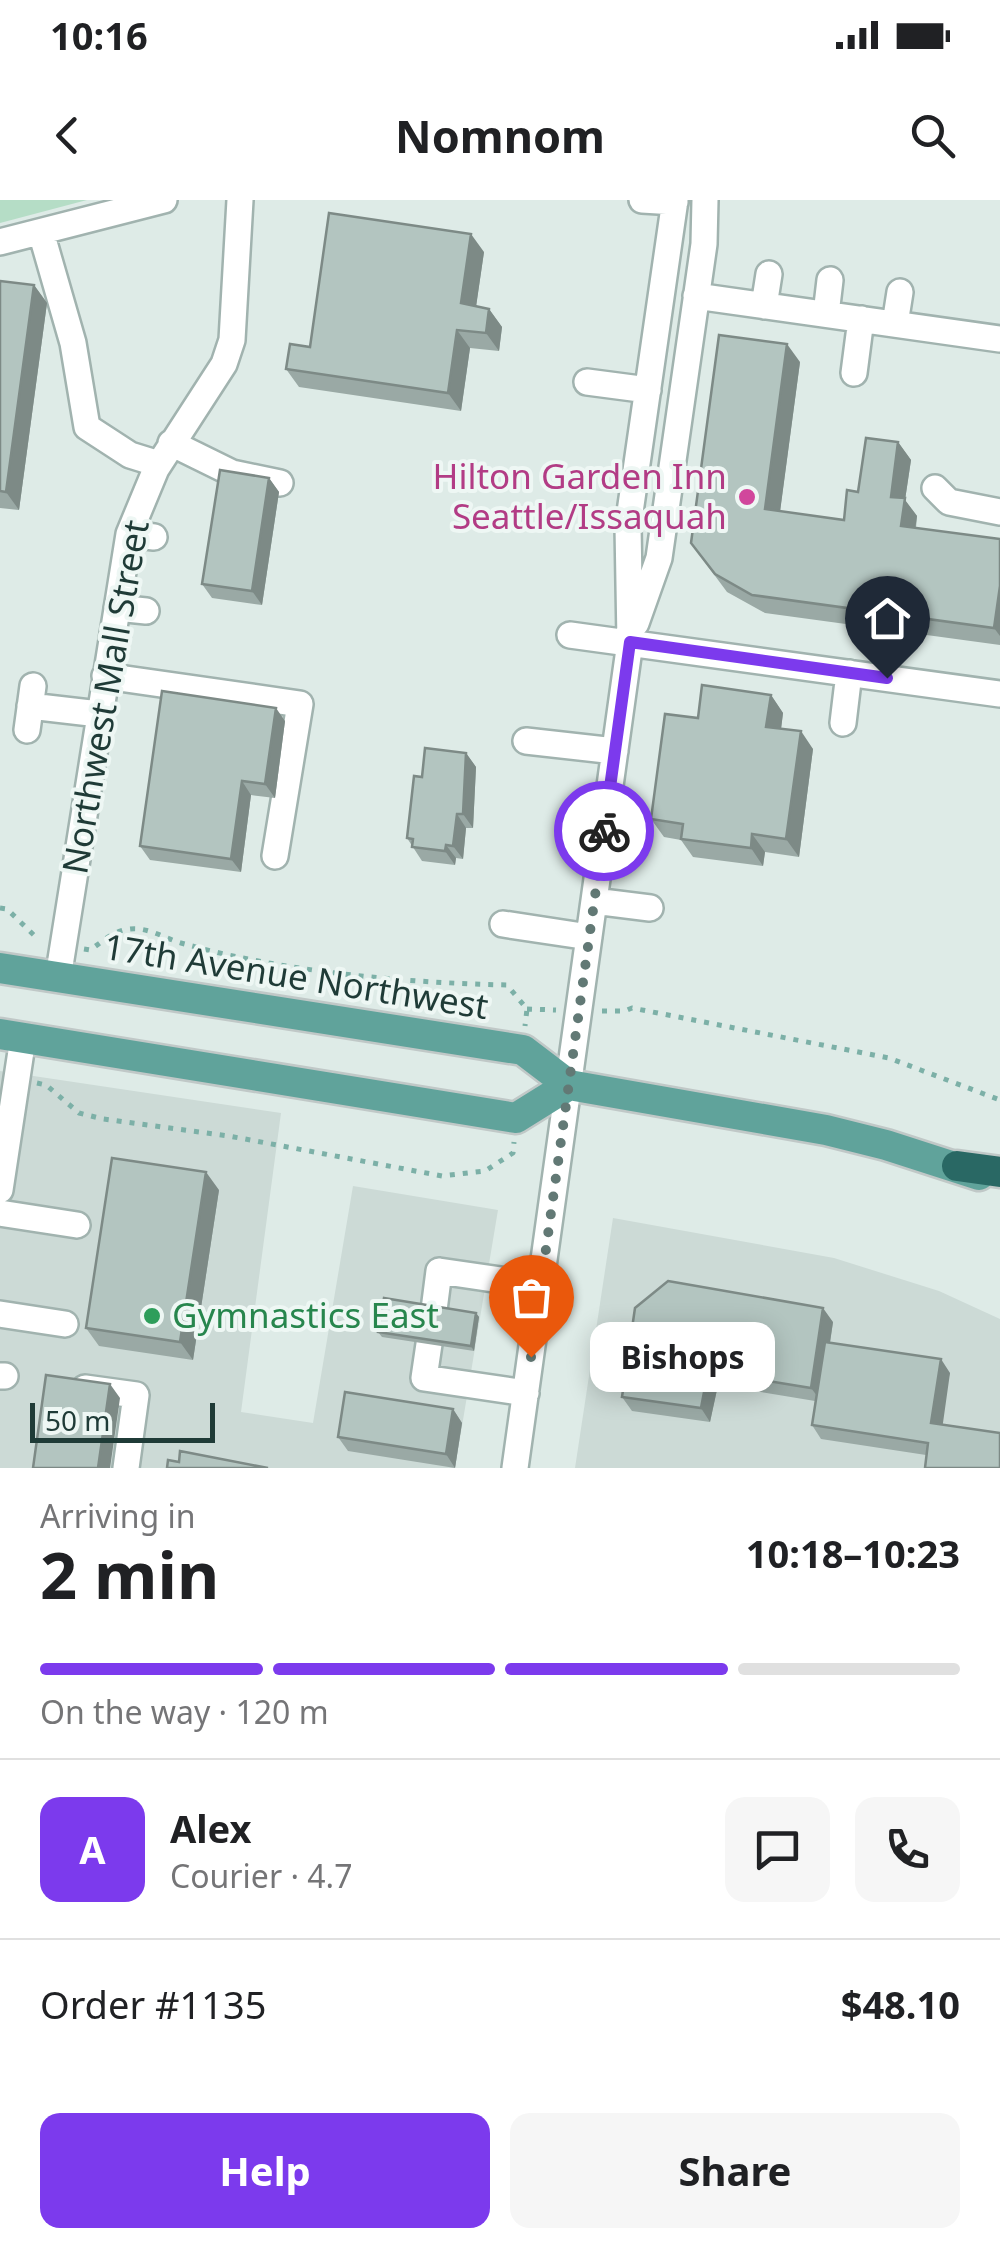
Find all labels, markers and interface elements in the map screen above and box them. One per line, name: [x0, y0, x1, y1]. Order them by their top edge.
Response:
text: 10:16: [50, 9, 148, 61]
text: Nomnom: [395, 105, 605, 166]
icon: back: [40, 108, 95, 163]
icon: search: [905, 108, 960, 163]
place label: Hilton Garden Inn Seattle/Issaquah: [432, 452, 727, 539]
marker: Hilton Garden Inn Seattle/Issaquah: [736, 486, 758, 508]
street label: Northwest Mall Street: [50, 516, 159, 877]
pin: [845, 576, 930, 679]
icon: home: [860, 591, 915, 646]
courier: [554, 781, 654, 881]
icon: bike: [577, 804, 632, 859]
street label: 17th Avenue Northwest: [101, 922, 492, 1029]
pin: [489, 1255, 574, 1358]
icon: bag: [504, 1270, 559, 1325]
place label: Gymnastics East: [172, 1291, 439, 1338]
marker: Gymnastics East: [141, 1305, 163, 1327]
callout: Bishops: [591, 1322, 776, 1392]
text: Bishops: [620, 1335, 745, 1378]
scale bar: [30, 1398, 215, 1442]
text: 50 m: [45, 1401, 111, 1439]
text: Arriving in: [40, 1494, 195, 1537]
text: 10:18–10:23: [746, 1527, 960, 1579]
text: 2 min: [40, 1530, 219, 1618]
text: On the way · 120 m: [40, 1690, 329, 1733]
button: chat: [725, 1797, 830, 1902]
button: phone: [855, 1797, 960, 1902]
text: Alex: [170, 1802, 252, 1854]
text: A: [79, 1823, 106, 1875]
text: Courier · 4.7: [170, 1854, 353, 1897]
text: Order #1135: [40, 1978, 266, 2030]
text: $48.10: [841, 1978, 960, 2030]
button: Help: [40, 2113, 490, 2228]
button: Share: [510, 2113, 960, 2228]

